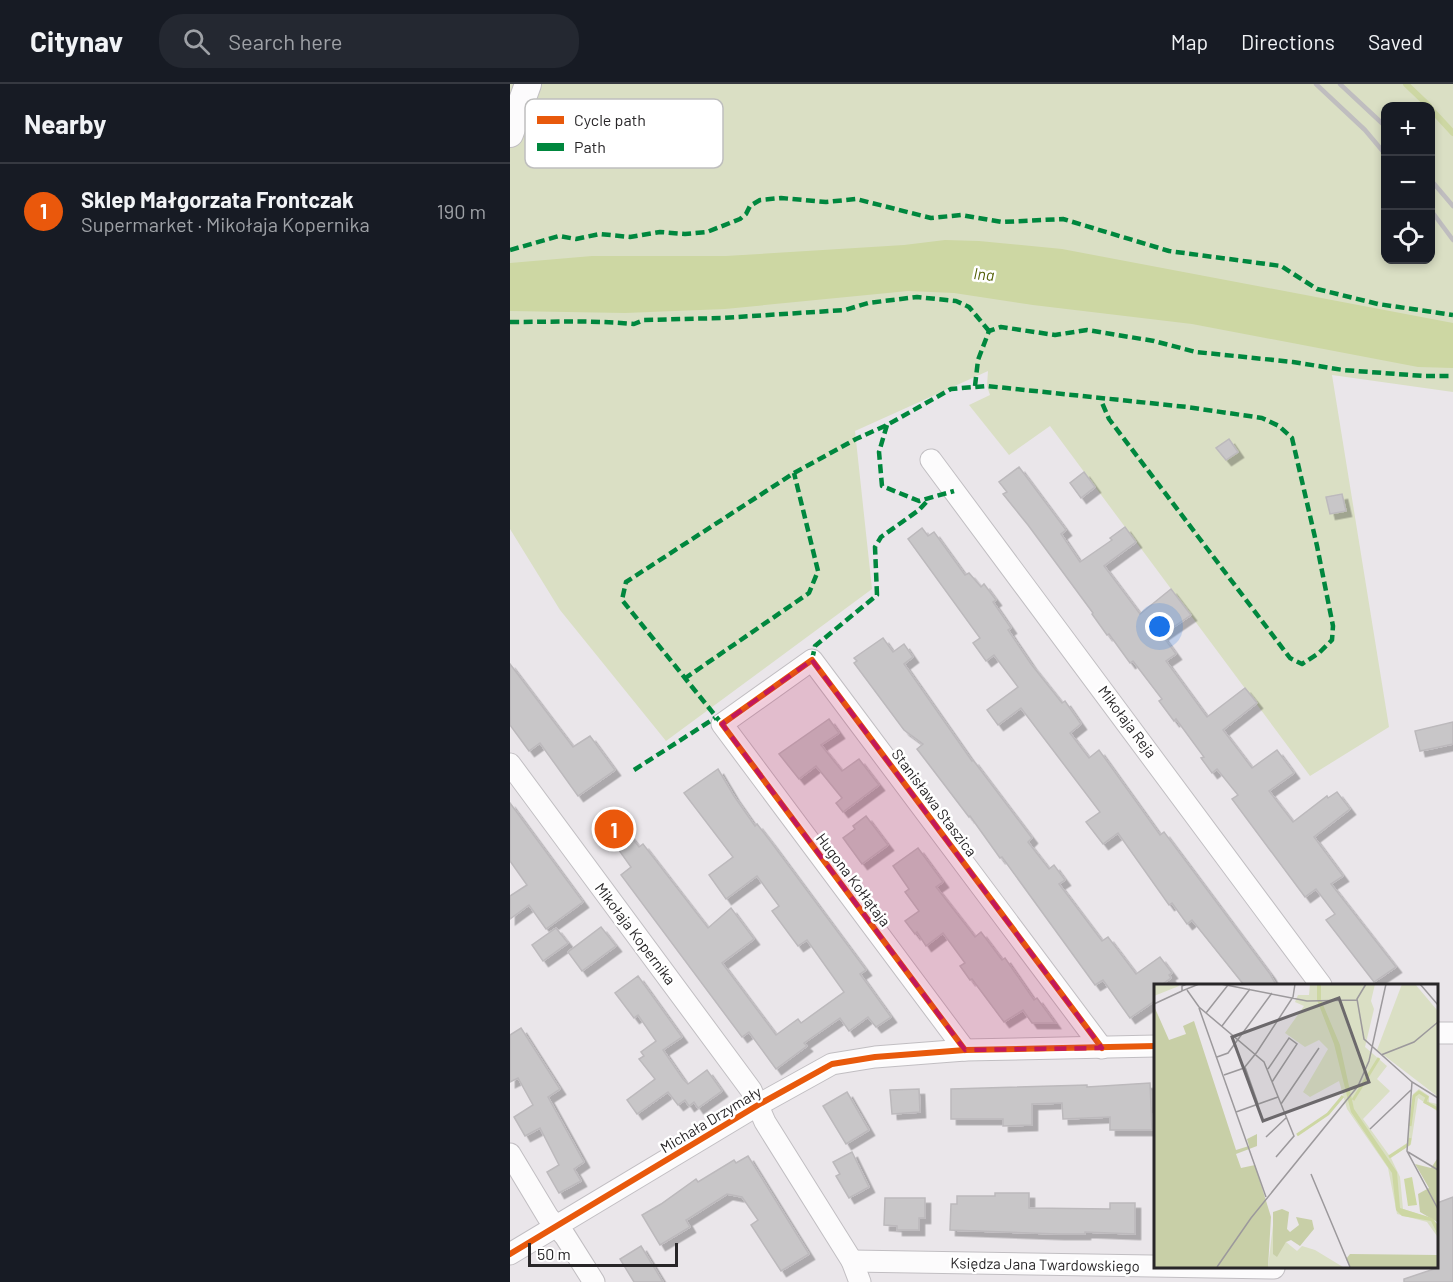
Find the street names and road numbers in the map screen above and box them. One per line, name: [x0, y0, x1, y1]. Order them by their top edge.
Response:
street label: Mikołaja Reja: [1095, 682, 1161, 761]
street label: Stanisława Staszica: [888, 745, 981, 860]
street label: Hugona Kołłątaja: [813, 829, 895, 930]
street label: Mikołaja Kopernika: [592, 879, 680, 988]
street label: Michała Drzymały: [657, 1082, 764, 1156]
street label: Księdza Jana Twardowskiego: [950, 1253, 1140, 1275]

